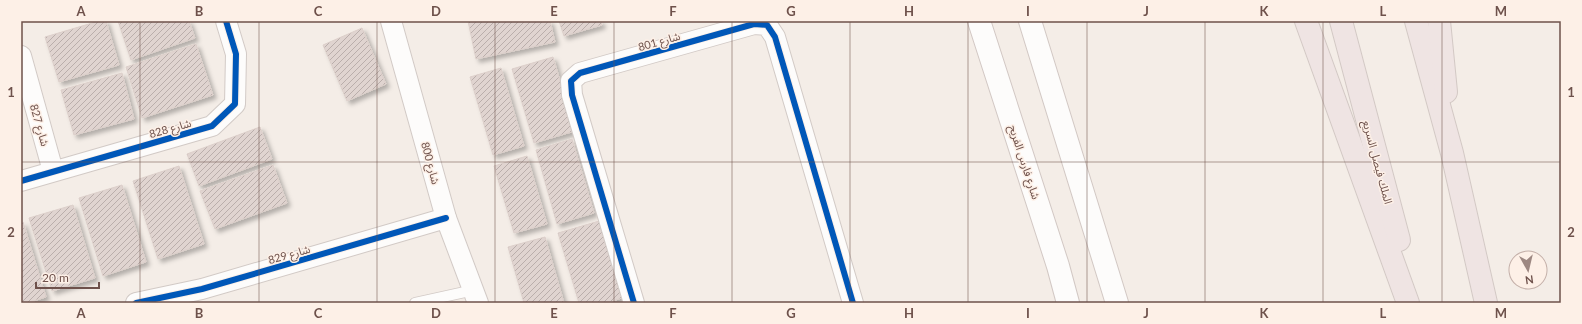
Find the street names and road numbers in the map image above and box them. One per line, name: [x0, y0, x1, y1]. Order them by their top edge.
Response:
street label: شارع 801: [636, 29, 683, 55]
street label: شارع 827: [26, 102, 52, 149]
street label: شارع 828: [147, 116, 194, 142]
street label: الملك فيصل السريع: [1359, 119, 1395, 206]
street label: شارع فارس الفريح: [1005, 123, 1043, 202]
street label: شارع 800: [417, 140, 443, 187]
street label: شارع 829: [266, 242, 313, 268]

